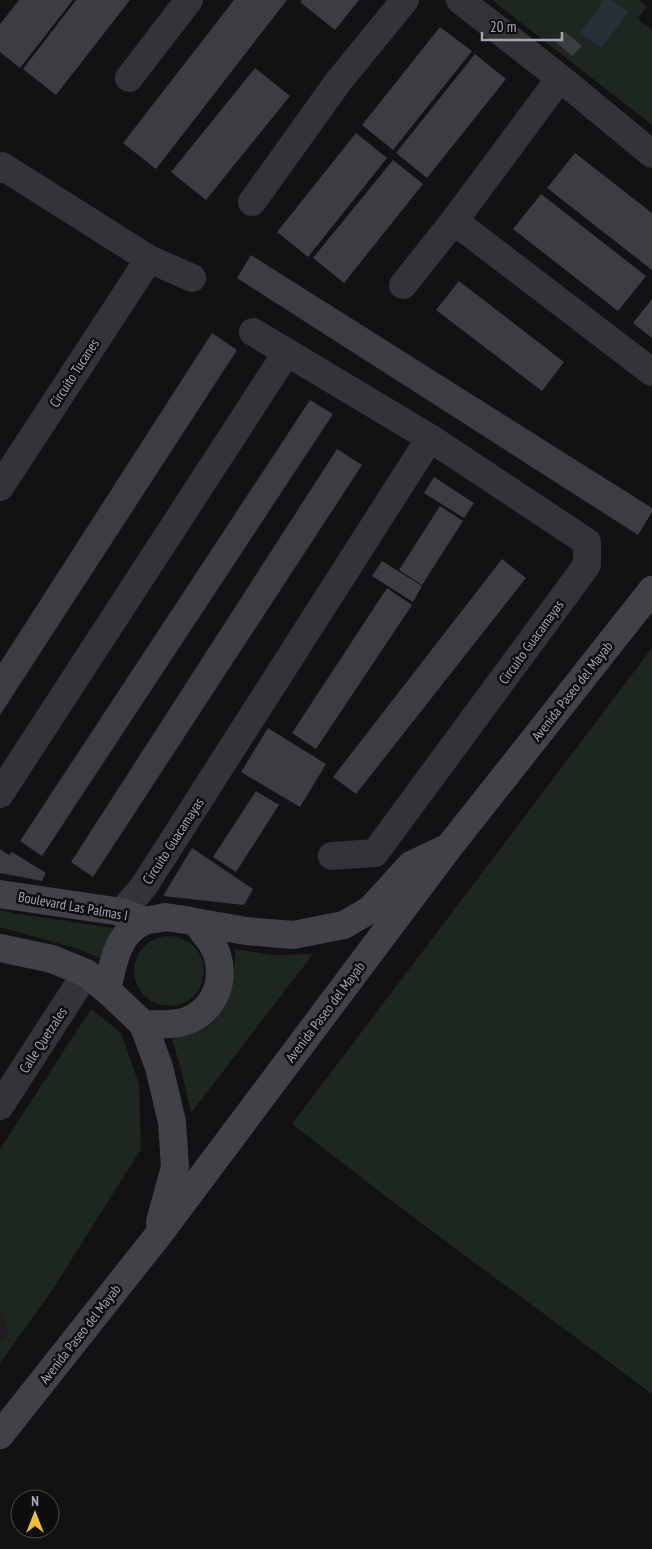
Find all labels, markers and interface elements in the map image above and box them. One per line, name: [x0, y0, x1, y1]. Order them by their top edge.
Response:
scale bar: [482, 10, 562, 42]
text: 20 m: [490, 17, 516, 36]
street label: Circuito Tucanes: [45, 335, 103, 411]
street label: Circuito Guacamayas: [494, 596, 568, 688]
street label: Avenida Paseo del Mayab: [527, 638, 617, 744]
street label: Circuito Guacamayas: [138, 794, 208, 888]
street label: Boulevard Las Palmas I: [17, 888, 129, 924]
street label: Avenida Paseo del Mayab: [281, 958, 369, 1066]
street label: Calle Quetzales: [15, 1003, 71, 1076]
street label: Avenida Paseo del Mayab: [35, 1281, 125, 1387]
north arrow: [10, 1489, 60, 1539]
text: N: [31, 1492, 39, 1510]

